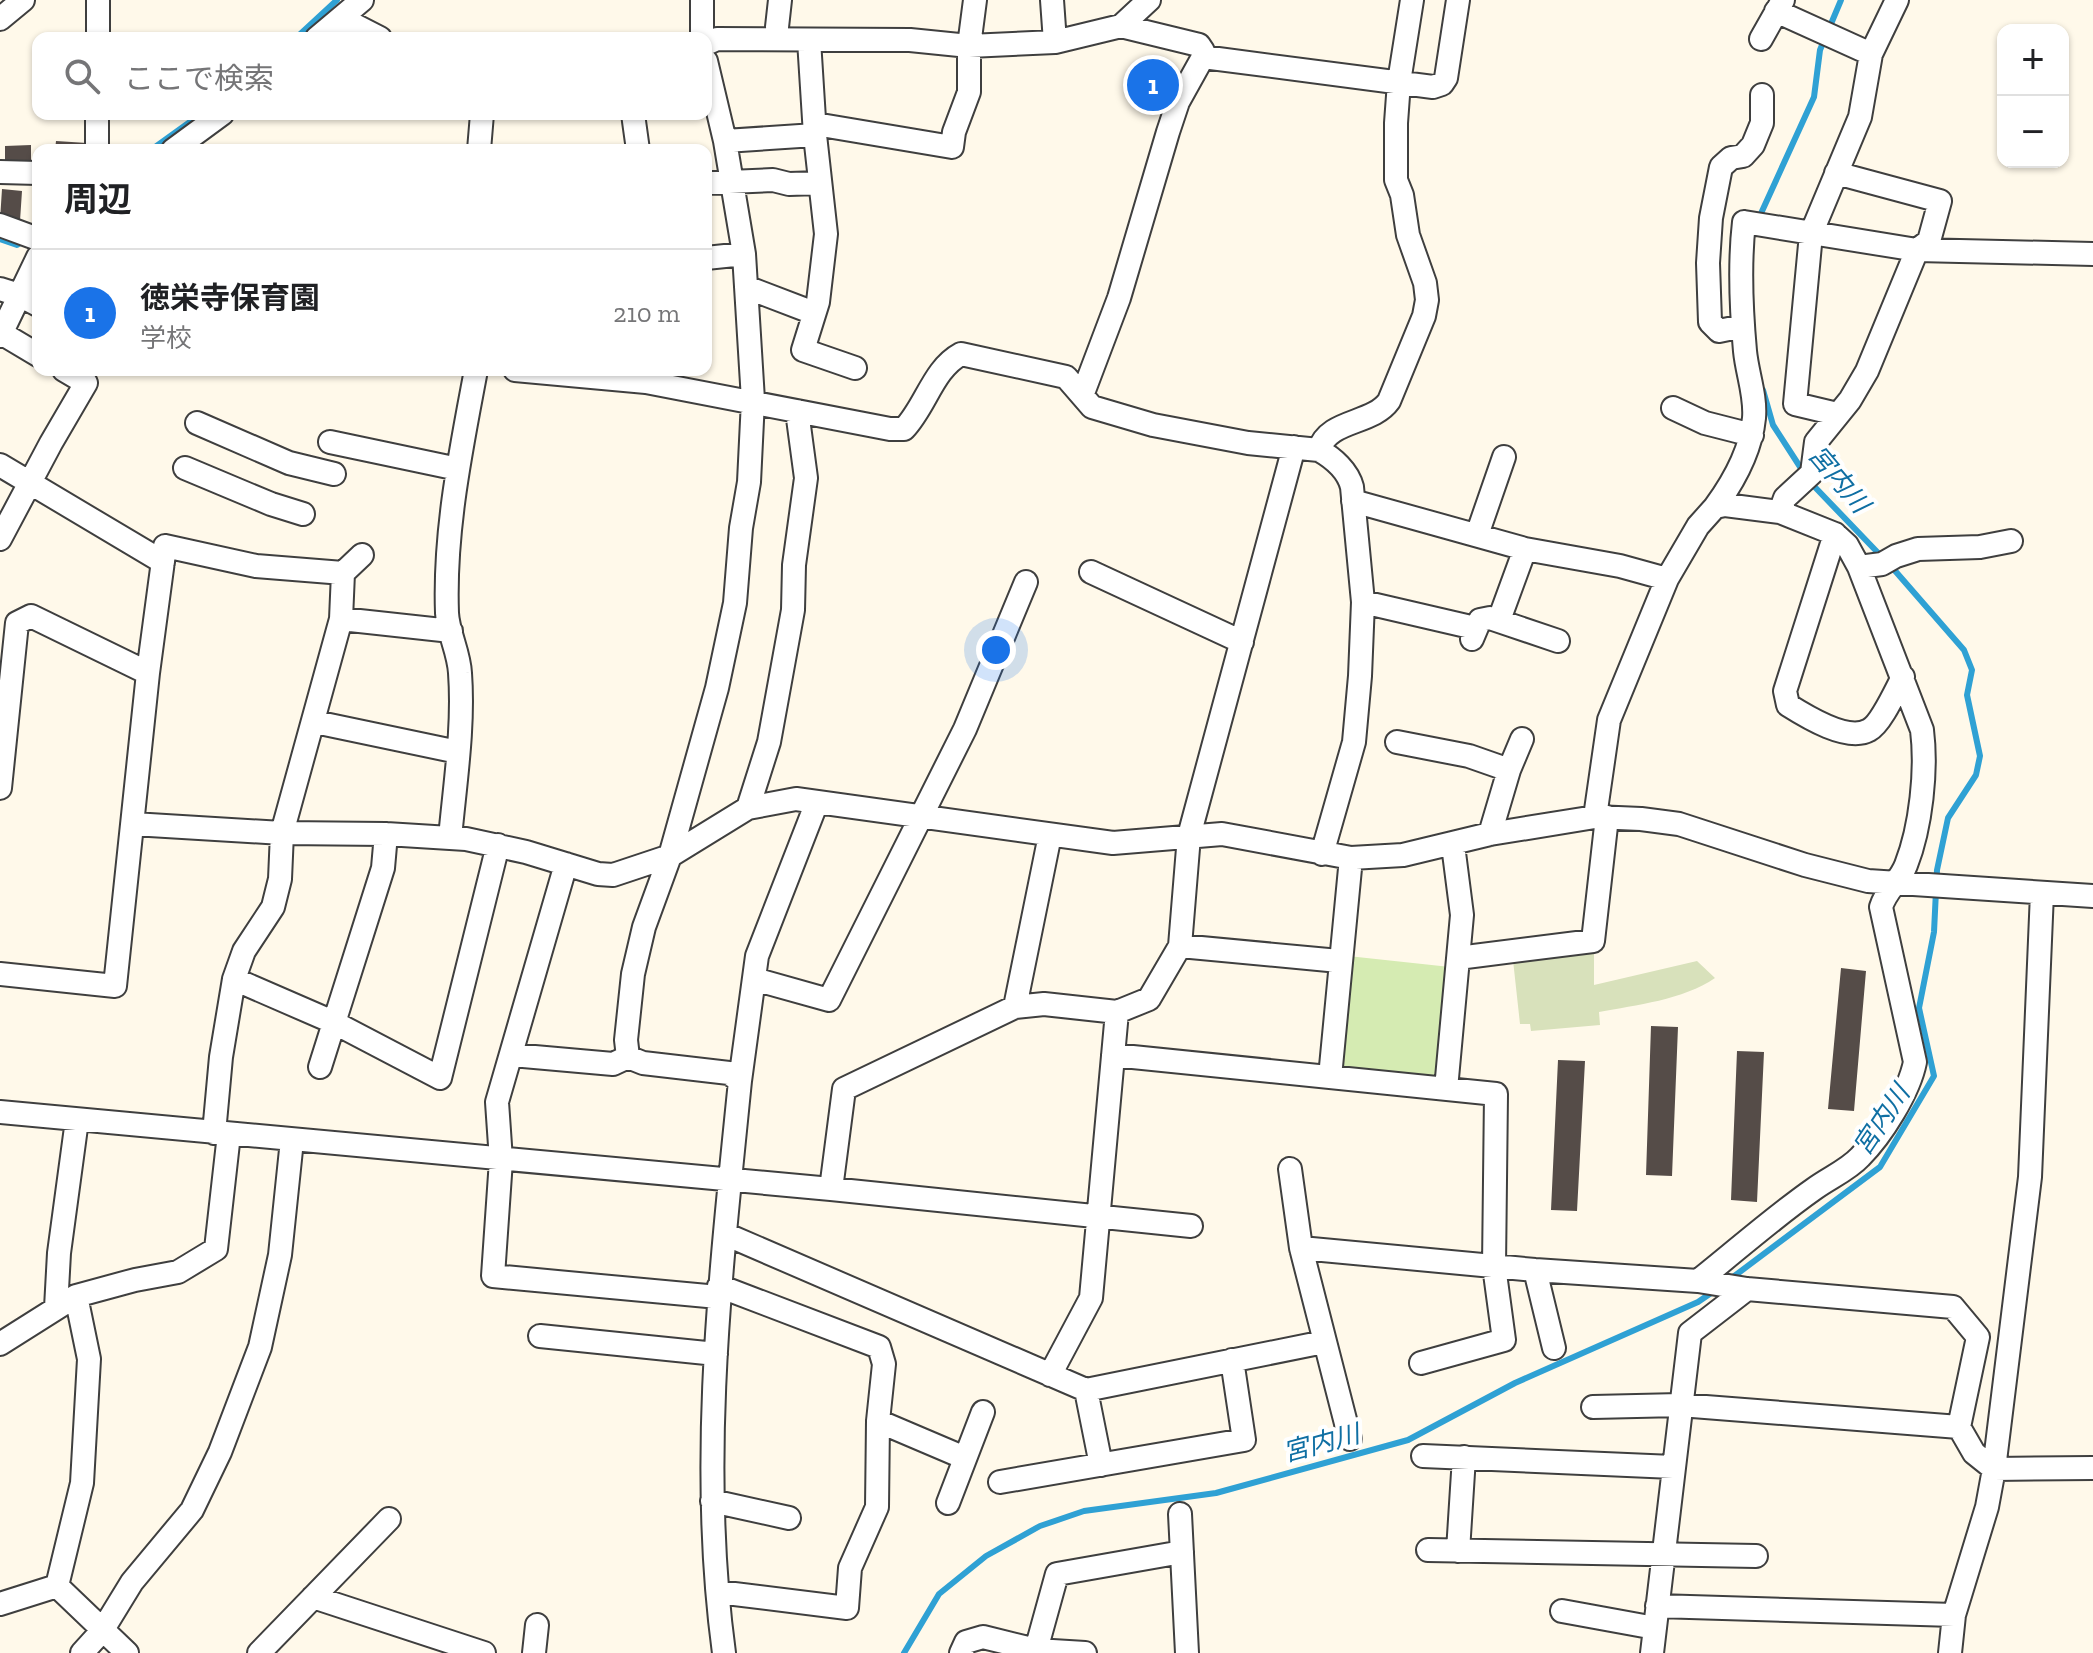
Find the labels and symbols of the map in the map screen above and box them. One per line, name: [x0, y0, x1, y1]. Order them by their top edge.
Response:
pin: 1: [1127, 55, 1179, 115]
water label: 宮内川: [1802, 439, 1878, 521]
your location: [976, 630, 1016, 670]
water label: 宮内川: [1846, 1076, 1918, 1161]
water label: 宮内川: [1279, 1417, 1366, 1469]

